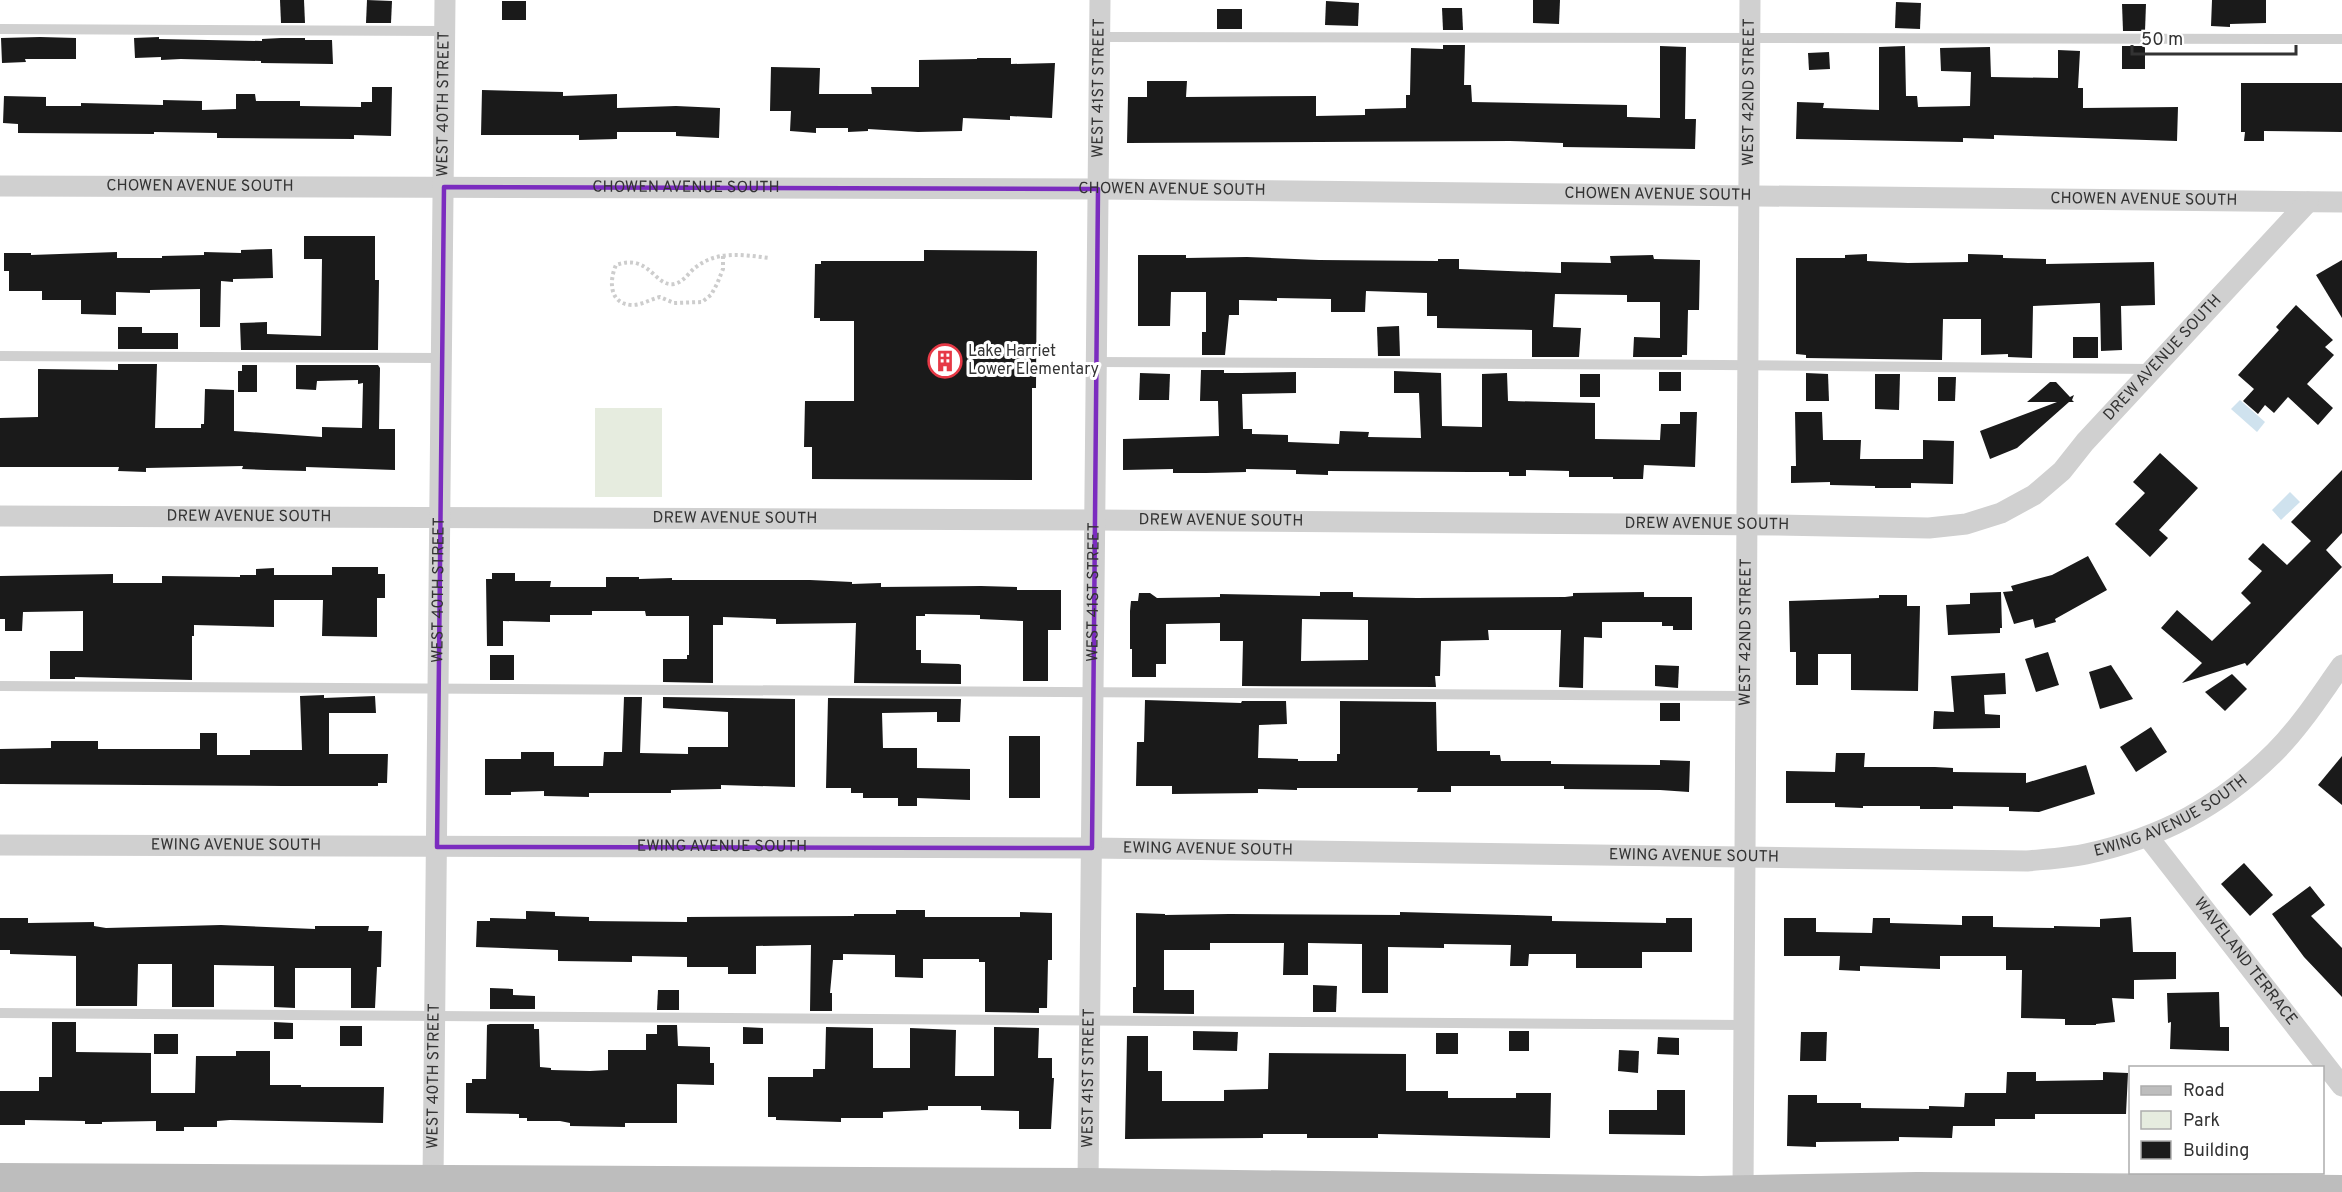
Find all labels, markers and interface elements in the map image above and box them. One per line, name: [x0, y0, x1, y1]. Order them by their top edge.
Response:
street label: WEST 41ST STREET: [1088, 18, 1110, 158]
street label: WEST 42ND STREET: [1739, 18, 1760, 166]
scale bar: [2132, 18, 2296, 56]
text: 50 m: [2141, 29, 2183, 52]
street label: WEST 40TH STREET: [433, 31, 455, 177]
street label: CHOWEN AVENUE SOUTH: [106, 176, 294, 197]
street label: CHOWEN AVENUE SOUTH: [592, 178, 780, 198]
street label: CHOWEN AVENUE SOUTH: [1078, 179, 1266, 201]
street label: CHOWEN AVENUE SOUTH: [1564, 184, 1752, 206]
street label: CHOWEN AVENUE SOUTH: [2050, 189, 2238, 211]
street label: DREW AVENUE SOUTH: [2100, 291, 2226, 425]
place label: Lake Harriet Lower Elementary: [968, 342, 1099, 380]
building icon: Lake Harriet Lower Elementary: [927, 343, 963, 379]
street label: DREW AVENUE SOUTH: [167, 507, 331, 527]
street label: DREW AVENUE SOUTH: [653, 508, 817, 529]
street label: DREW AVENUE SOUTH: [1139, 510, 1303, 532]
street label: DREW AVENUE SOUTH: [1625, 514, 1790, 535]
street label: WEST 40TH STREET: [428, 517, 450, 663]
street label: WEST 41ST STREET: [1083, 522, 1105, 662]
street label: WEST 42ND STREET: [1736, 558, 1757, 706]
street label: EWING AVENUE SOUTH: [2092, 771, 2252, 862]
street label: EWING AVENUE SOUTH: [151, 835, 321, 856]
street label: EWING AVENUE SOUTH: [637, 837, 807, 857]
street label: EWING AVENUE SOUTH: [1123, 838, 1293, 861]
street label: EWING AVENUE SOUTH: [1609, 845, 1779, 868]
street label: WAVELAND TERRACE: [2189, 894, 2301, 1030]
street label: WEST 40TH STREET: [423, 1003, 445, 1149]
street label: WEST 41ST STREET: [1078, 1008, 1100, 1148]
legend: [2129, 1066, 2324, 1174]
text: Road: [2183, 1080, 2225, 1103]
text: Park: [2183, 1110, 2220, 1133]
text: Building: [2183, 1140, 2249, 1163]

